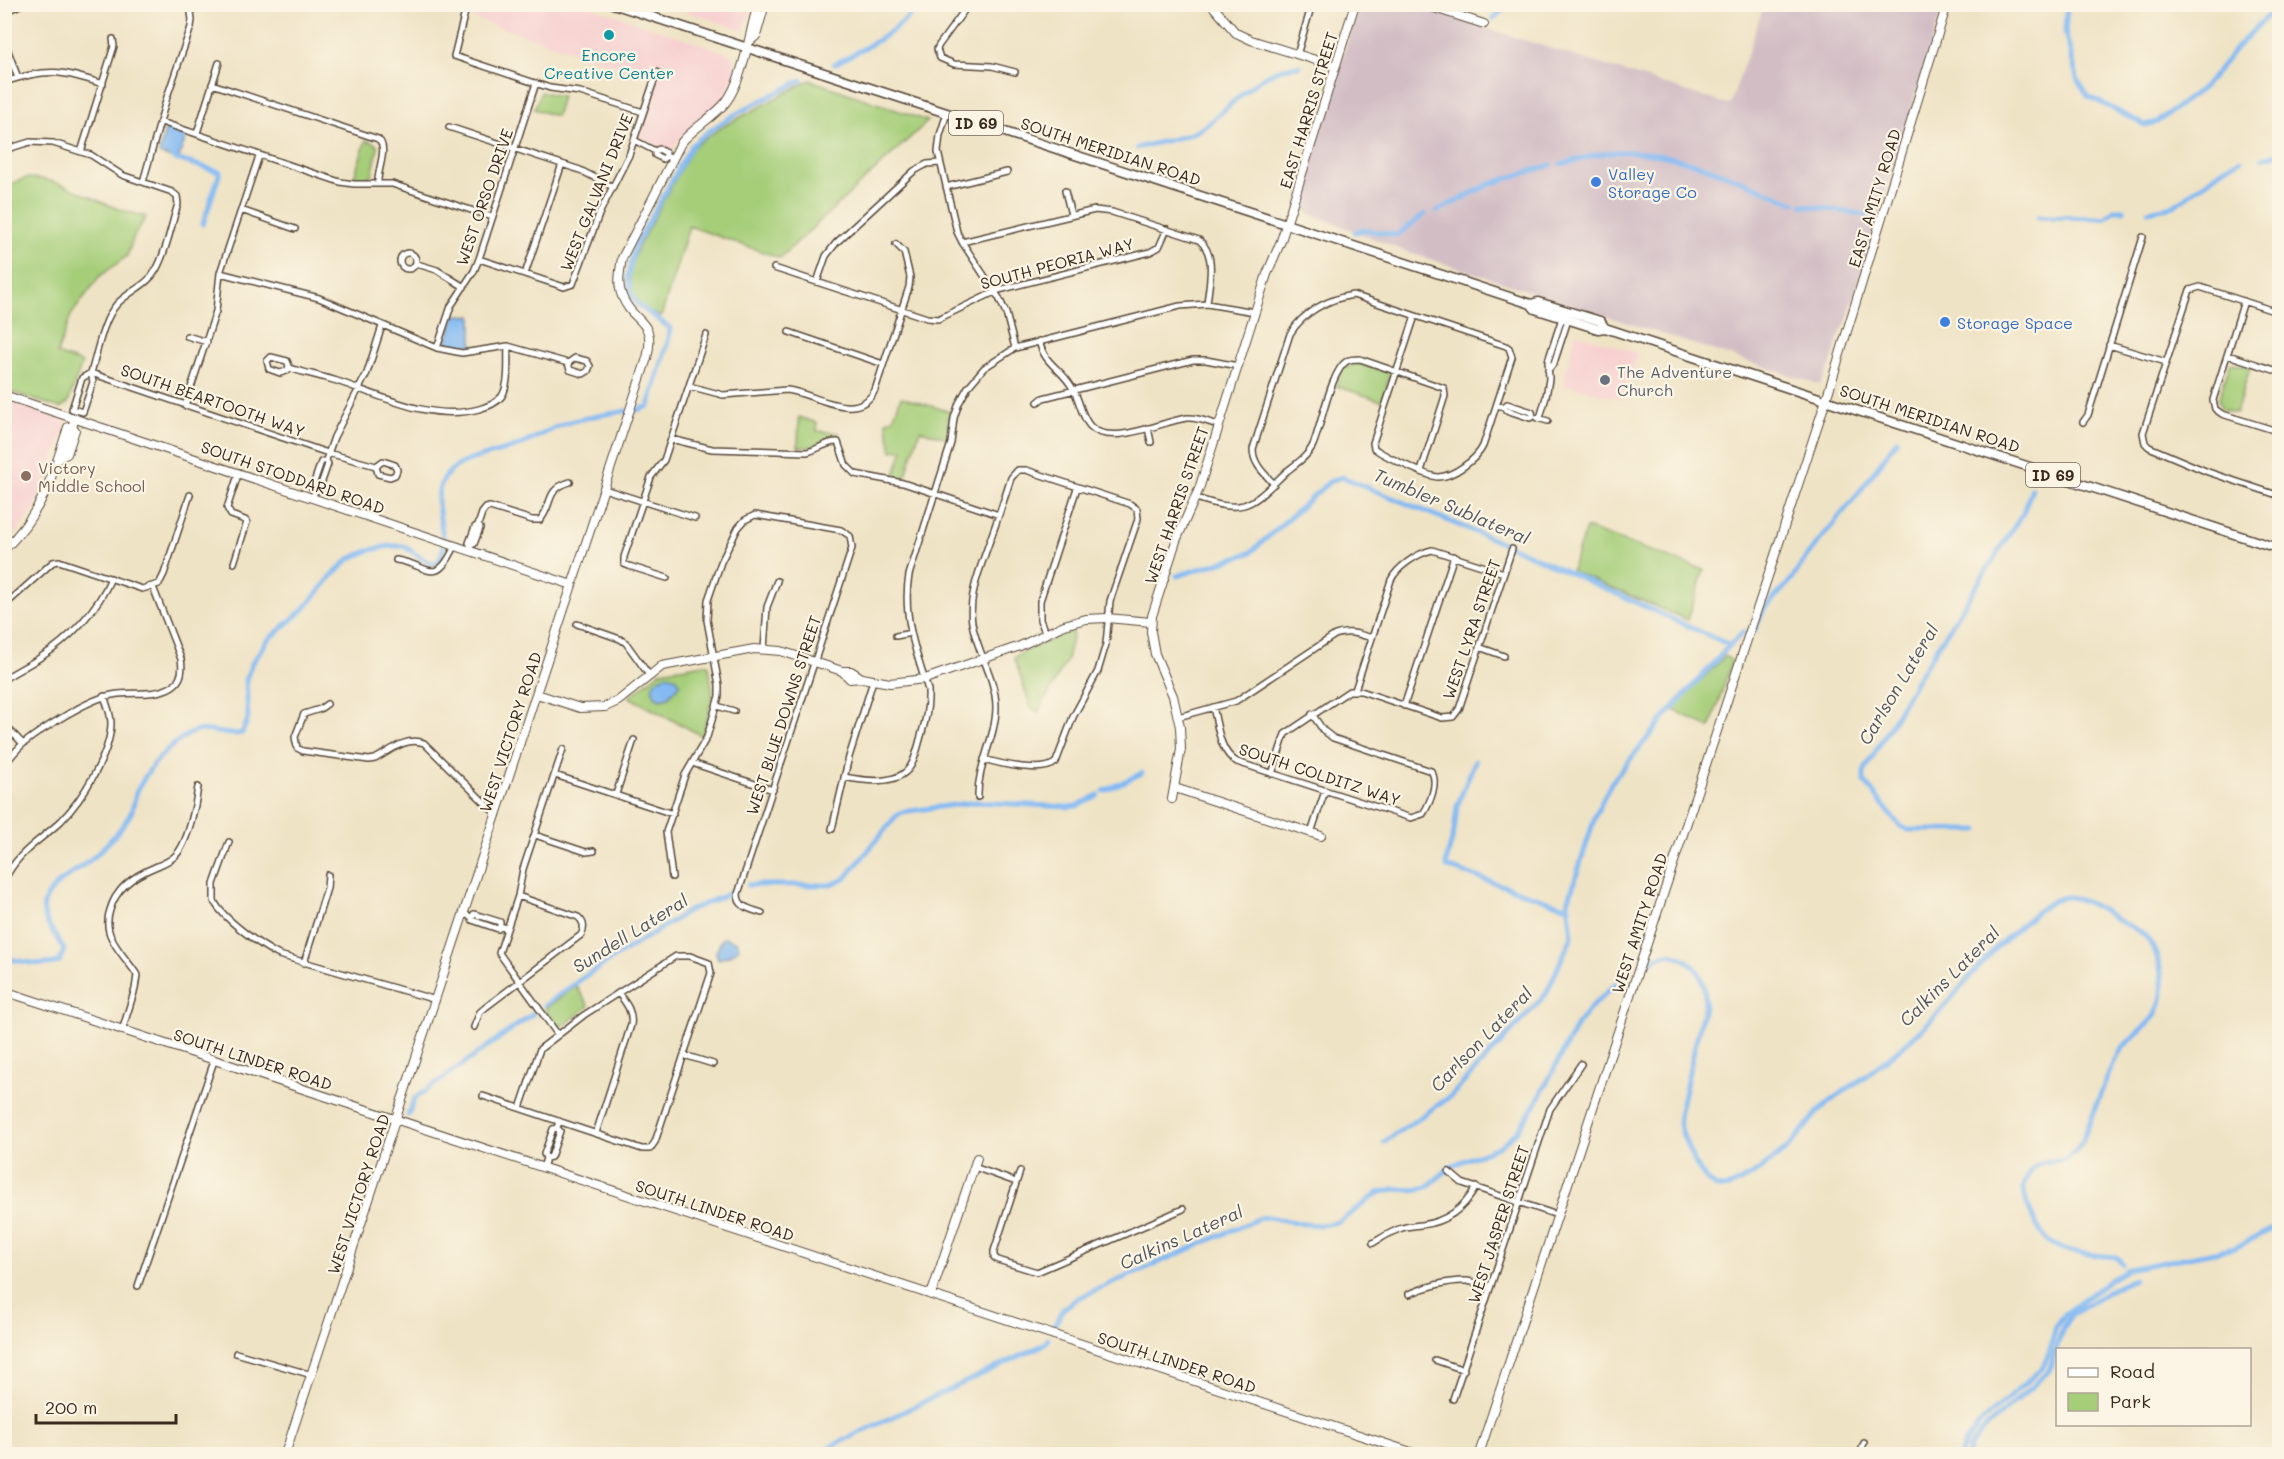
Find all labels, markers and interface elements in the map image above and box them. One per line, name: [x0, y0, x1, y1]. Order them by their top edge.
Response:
marker: Encore Creative Center: [602, 28, 616, 42]
street label: EAST HARRIS STREET: [1274, 29, 1342, 191]
place label: Encore Creative Center: [544, 44, 674, 83]
street label: WEST GALVANI DRIVE: [555, 110, 637, 274]
road number: ID 69: [949, 111, 1003, 135]
street label: SOUTH MERIDIAN ROAD: [1018, 112, 1204, 190]
street label: WEST ORSO DRIVE: [451, 126, 517, 268]
street label: EAST AMITY ROAD: [1843, 126, 1905, 270]
place label: Valley Storage Co: [1608, 163, 1697, 202]
marker: Valley Storage Co: [1589, 175, 1603, 189]
street label: SOUTH PEORIA WAY: [978, 232, 1136, 294]
place label: Storage Space: [1957, 312, 2073, 333]
marker: Storage Space: [1938, 315, 1952, 329]
street label: SOUTH BEARTOOTH WAY: [118, 359, 308, 441]
place label: The Adventure Church: [1617, 361, 1732, 400]
marker: The Adventure Church: [1598, 373, 1612, 387]
street label: SOUTH MERIDIAN ROAD: [1837, 379, 2023, 457]
street label: WEST HARRIS STREET: [1139, 423, 1213, 587]
street label: SOUTH STODDARD ROAD: [198, 436, 388, 518]
place label: Victory Middle School: [38, 457, 145, 496]
water label: Tumbler Sublateral: [1370, 462, 1534, 550]
road number: ID 69: [2026, 463, 2080, 487]
marker: Victory Middle School: [19, 469, 33, 483]
street label: WEST LYRA STREET: [1437, 556, 1505, 702]
street label: WEST BLUE DOWNS STREET: [741, 612, 825, 817]
water label: Carlson Lateral: [1852, 619, 1944, 749]
street label: WEST VICTORY ROAD: [474, 649, 546, 815]
street label: SOUTH COLDITZ WAY: [1237, 738, 1403, 810]
street label: WEST AMITY ROAD: [1606, 850, 1672, 996]
water label: Sundell Lateral: [568, 888, 693, 978]
water label: Calkins Lateral: [1894, 920, 2005, 1031]
water label: Carlson Lateral: [1425, 981, 1538, 1097]
street label: SOUTH LINDER ROAD: [171, 1023, 335, 1095]
street label: WEST VICTORY ROAD: [322, 1111, 394, 1277]
street label: WEST JASPER STREET: [1463, 1142, 1533, 1306]
street label: SOUTH LINDER ROAD: [633, 1174, 797, 1246]
water label: Calkins Lateral: [1116, 1199, 1247, 1275]
street label: SOUTH LINDER ROAD: [1095, 1326, 1259, 1398]
legend: [2056, 1348, 2251, 1426]
text: Road: [2110, 1359, 2155, 1383]
scale bar: [36, 1387, 176, 1425]
text: Park: [2110, 1389, 2151, 1413]
text: 200 m: [45, 1395, 97, 1419]

